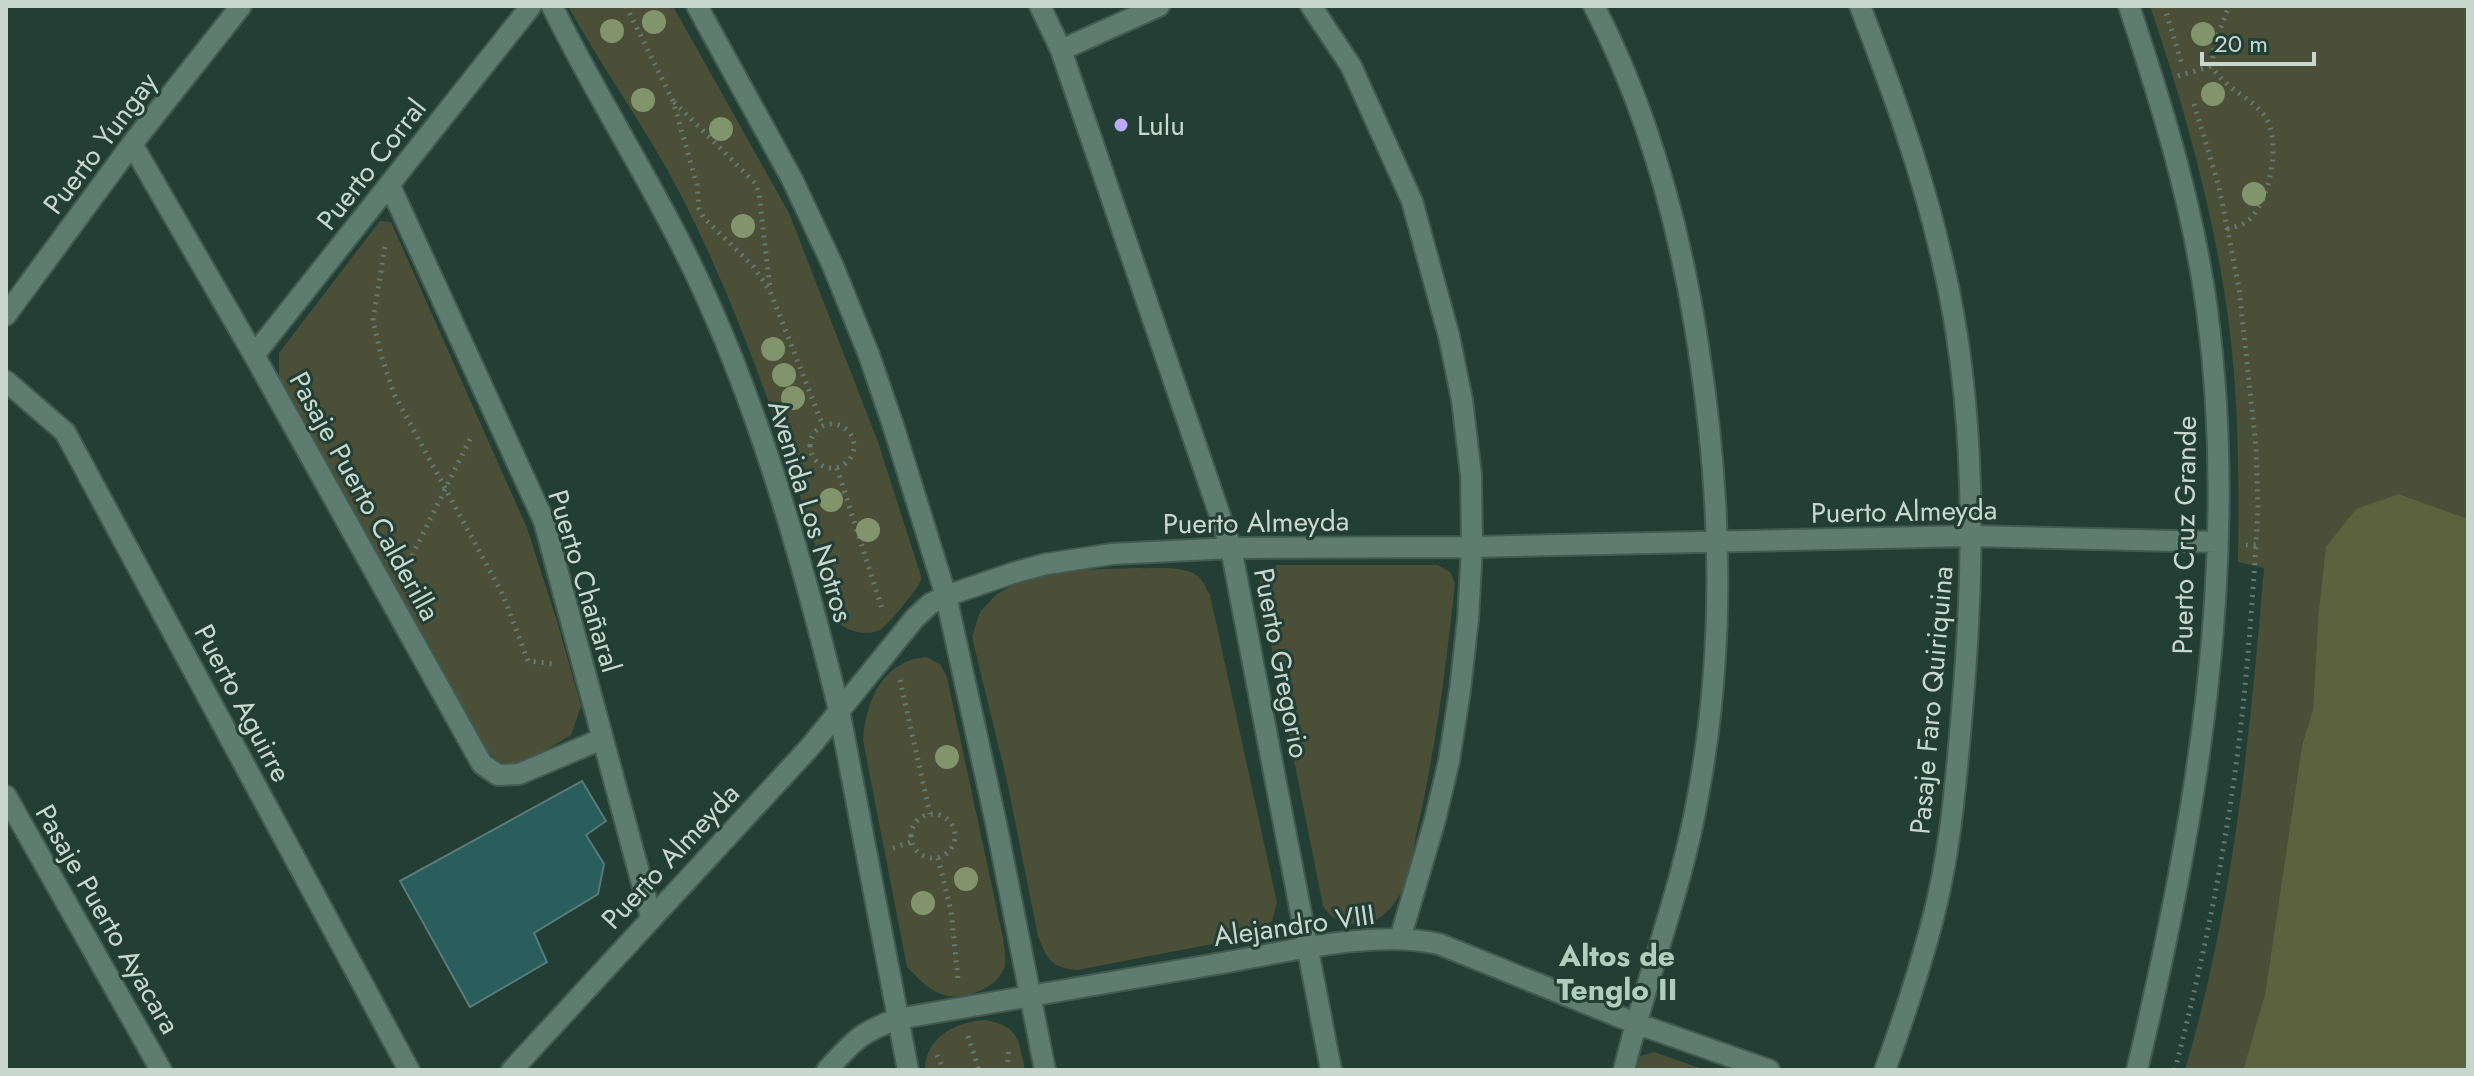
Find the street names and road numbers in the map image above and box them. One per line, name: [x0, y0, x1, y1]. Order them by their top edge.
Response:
street label: Puerto Yungay: [33, 63, 168, 223]
street label: Puerto Corral: [307, 90, 436, 239]
street label: Pasaje Puerto Calderilla: [279, 364, 450, 628]
street label: Avenida Los Notros: [757, 395, 864, 627]
street label: Puerto Cruz Grande: [2162, 415, 2207, 655]
street label: Puerto Chañaral: [537, 485, 632, 677]
street label: Puerto Almeyda: [1810, 489, 1998, 534]
street label: Puerto Almeyda: [1162, 500, 1350, 545]
street label: Pasaje Faro Quiriquina: [1899, 564, 1964, 836]
street label: Puerto Gregorio: [1243, 565, 1320, 762]
street label: Puerto Aguirre: [184, 617, 301, 789]
street label: Puerto Almeyda: [592, 774, 749, 938]
street label: Pasaje Puerto Ayacara: [25, 797, 190, 1042]
street label: Alejandro VIII: [1211, 894, 1377, 957]

